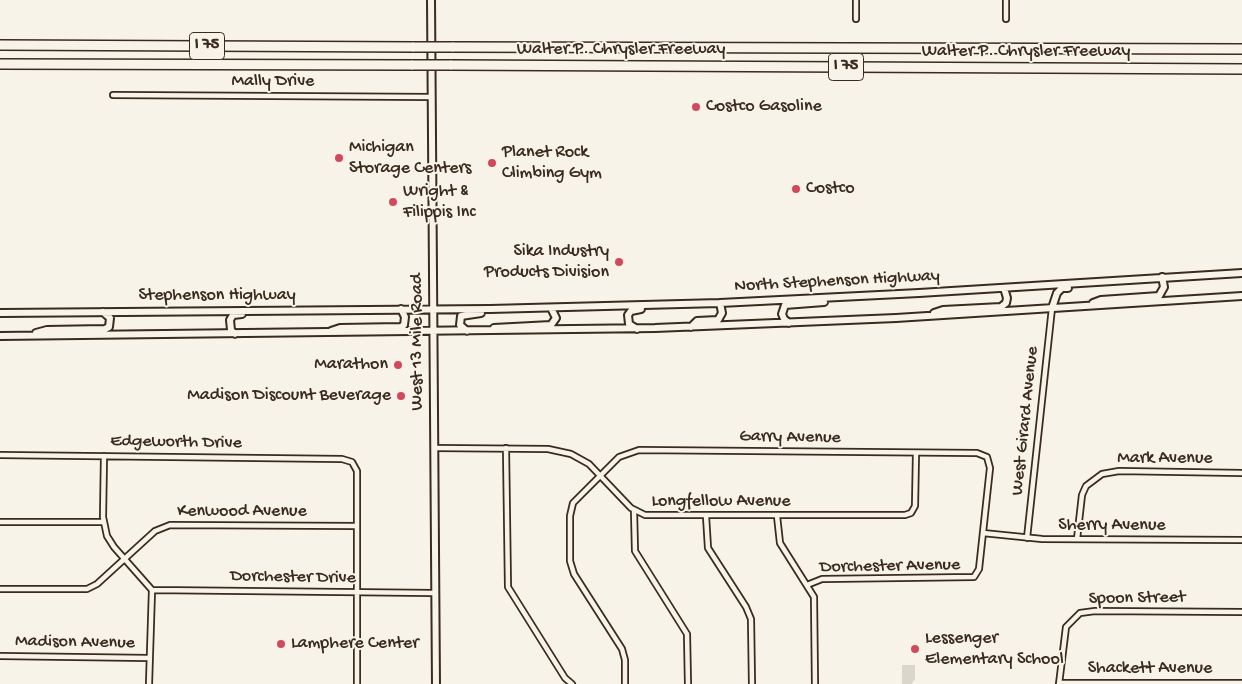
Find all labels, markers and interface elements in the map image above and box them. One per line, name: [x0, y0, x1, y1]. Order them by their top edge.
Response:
road number: I 75: [190, 32, 224, 59]
street label: Walter P. Chrysler Freeway: [517, 39, 725, 61]
street label: Walter P. Chrysler Freeway: [922, 41, 1130, 63]
road number: I 75: [828, 54, 864, 80]
street label: Mally Drive: [232, 71, 314, 93]
place label: Costco Gasoline: [706, 96, 822, 118]
marker: Costco Gasoline: [690, 101, 702, 113]
place label: Michigan Storage Centers: [349, 137, 471, 180]
place label: Planet Rock Climbing Gym: [502, 142, 602, 184]
marker: Michigan Storage Centers: [333, 152, 345, 164]
marker: Planet Rock Climbing Gym: [486, 157, 498, 169]
place label: Costco: [806, 178, 855, 200]
place label: Wright & Filippis Inc: [403, 181, 475, 223]
marker: Costco: [790, 183, 802, 195]
marker: Wright & Filippis Inc: [387, 196, 399, 208]
place label: Sika Industry Products Division: [484, 241, 609, 284]
marker: Sika Industry Products Division: [613, 256, 625, 268]
street label: North Stephenson Highway: [734, 266, 940, 298]
street label: West 13 Mile Road: [407, 274, 429, 410]
street label: Stephenson Highway: [138, 285, 296, 307]
street label: West Girard Avenue: [1007, 345, 1045, 497]
place label: Marathon: [314, 354, 388, 376]
marker: Marathon: [392, 359, 404, 371]
place label: Madison Discount Beverage: [187, 385, 391, 407]
marker: Madison Discount Beverage: [395, 390, 407, 402]
street label: Garry Avenue: [739, 426, 841, 450]
street label: Edgeworth Drive: [110, 431, 242, 455]
street label: Mark Avenue: [1117, 448, 1213, 470]
street label: Longfellow Avenue: [651, 491, 791, 513]
street label: Kenwood Avenue: [177, 501, 307, 523]
street label: Sherry Avenue: [1058, 515, 1166, 537]
street label: Dorchester Avenue: [820, 555, 960, 579]
street label: Dorchester Drive: [230, 566, 356, 590]
street label: Spoon Street: [1088, 587, 1186, 611]
place label: Lessenger Elementary School: [925, 628, 1064, 670]
street label: Madison Avenue: [15, 631, 135, 655]
place label: Lamphere Center: [291, 633, 419, 655]
marker: Lamphere Center: [275, 638, 287, 650]
marker: Lessenger Elementary School: [909, 643, 921, 655]
street label: Shackett Avenue: [1088, 658, 1212, 680]

